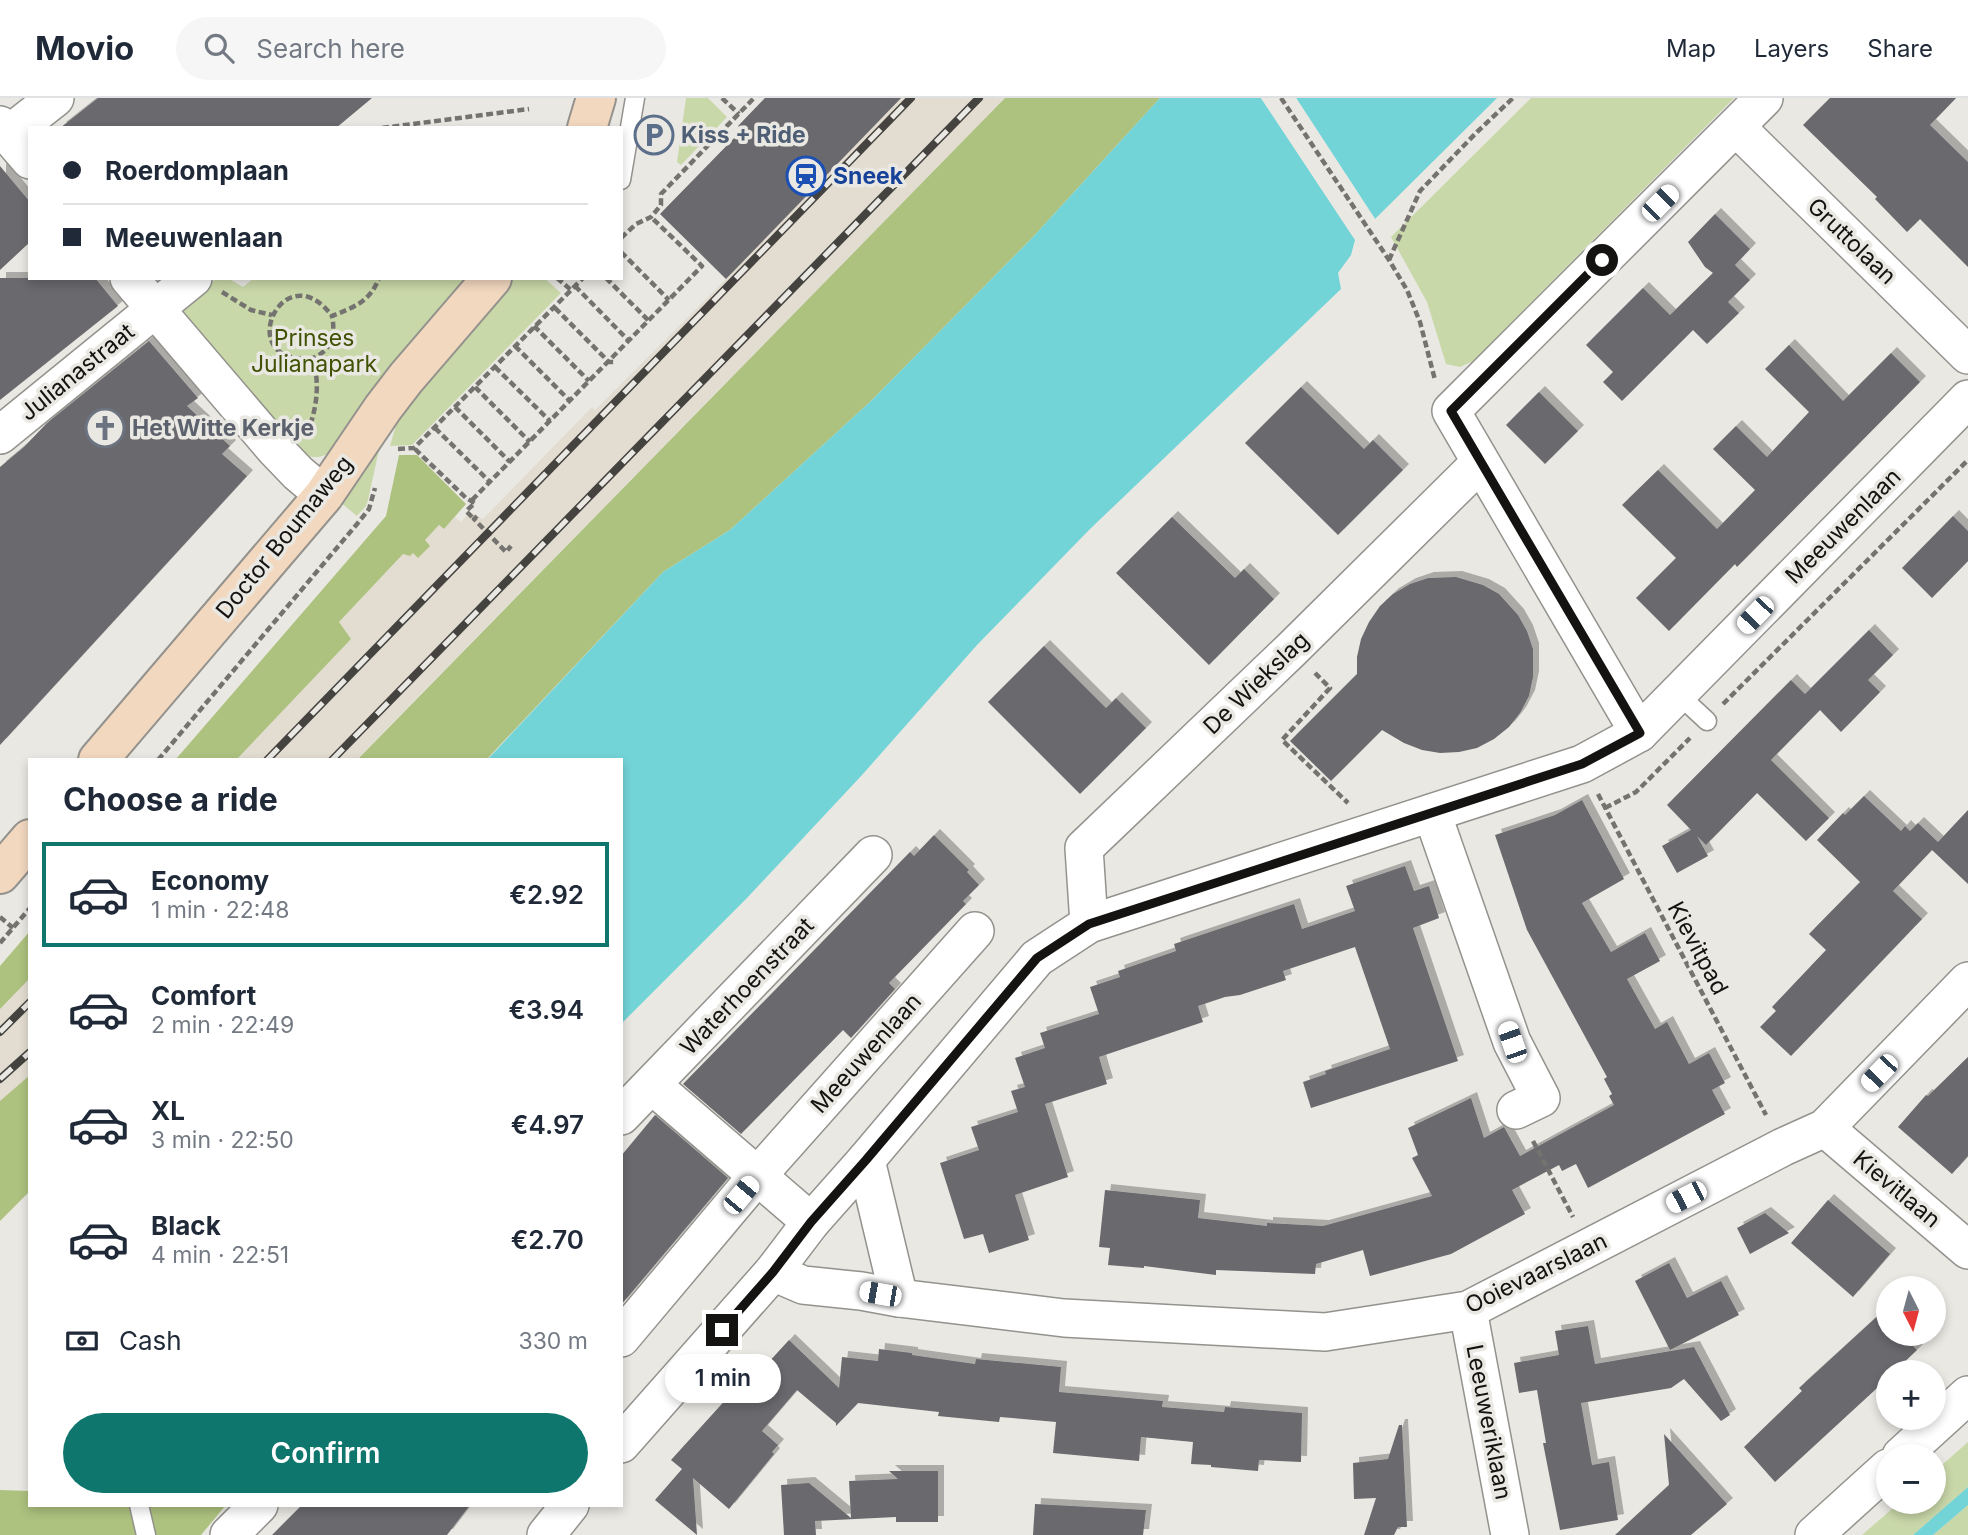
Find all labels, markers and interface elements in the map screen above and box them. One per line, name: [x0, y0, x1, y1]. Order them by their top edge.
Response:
search box: [176, 17, 666, 80]
text: Movio: [35, 28, 134, 68]
icon: search: [200, 29, 238, 67]
text: Search here: [256, 33, 405, 64]
text: Map: [1666, 34, 1716, 63]
text: Layers: [1754, 34, 1829, 63]
text: Share: [1867, 34, 1933, 63]
parking icon: Kiss + Ride: [633, 114, 675, 156]
place label: Kiss + Ride: [681, 121, 806, 149]
text: Roerdomplaan: [105, 155, 289, 186]
station icon: Sneek: [785, 155, 827, 197]
place label: Sneek: [833, 162, 904, 190]
car: [1638, 181, 1683, 225]
street label: Gruttolaan: [1802, 192, 1902, 290]
text: Meeuwenlaan: [105, 222, 283, 253]
route start: [1586, 244, 1618, 276]
street label: Julianastraat: [14, 317, 140, 427]
park label: Prinses Julianapark: [251, 324, 377, 378]
church icon: Het Witte Kerkje: [84, 407, 126, 449]
place label: Het Witte Kerkje: [132, 414, 314, 442]
street label: Doctor Boumaweg: [210, 450, 358, 624]
street label: Meeuwenlaan: [1780, 463, 1906, 589]
car: [1733, 593, 1778, 637]
street label: De Wiekslag: [1198, 626, 1314, 740]
text: Choose a ride: [63, 780, 278, 819]
icon: car: [67, 863, 130, 926]
text: Economy: [151, 865, 269, 896]
text: €2.92: [509, 879, 584, 910]
text: 1 min · 22:48: [151, 896, 289, 924]
street label: Kievitpad: [1662, 897, 1734, 999]
street label: Waterhoenstraat: [674, 911, 820, 1061]
icon: car: [67, 978, 130, 1041]
text: Comfort: [151, 980, 256, 1011]
street label: Meeuwenlaan: [805, 987, 927, 1119]
text: €3.94: [508, 994, 584, 1025]
text: 2 min · 22:49: [151, 1011, 294, 1039]
car: [1496, 1019, 1529, 1065]
car: [1857, 1051, 1902, 1095]
icon: car: [67, 1093, 130, 1156]
text: XL: [151, 1095, 185, 1126]
text: €4.97: [511, 1109, 584, 1140]
text: 3 min · 22:50: [151, 1126, 294, 1154]
street label: Kievitlaan: [1848, 1144, 1946, 1234]
car: [720, 1172, 763, 1218]
car: [1663, 1178, 1710, 1216]
icon: car: [67, 1208, 130, 1271]
text: Black: [151, 1210, 221, 1241]
text: €2.70: [511, 1224, 584, 1255]
street label: Ooievaarslaan: [1461, 1227, 1611, 1319]
text: 4 min · 22:51: [151, 1241, 289, 1269]
north arrow: [1876, 1276, 1946, 1346]
map controls: [1876, 1276, 1946, 1514]
car: [858, 1280, 903, 1308]
route end: [706, 1314, 738, 1346]
icon: cash: [63, 1322, 101, 1360]
text: Cash: [119, 1325, 182, 1356]
text: 330 m: [518, 1327, 588, 1355]
street label: Leeuweriklaan: [1460, 1342, 1518, 1502]
callout: 1 min: [664, 1354, 780, 1404]
button: +: [1876, 1360, 1946, 1430]
text: 1 min: [695, 1364, 751, 1392]
button: Confirm: [63, 1413, 588, 1493]
button: −: [1876, 1444, 1946, 1514]

